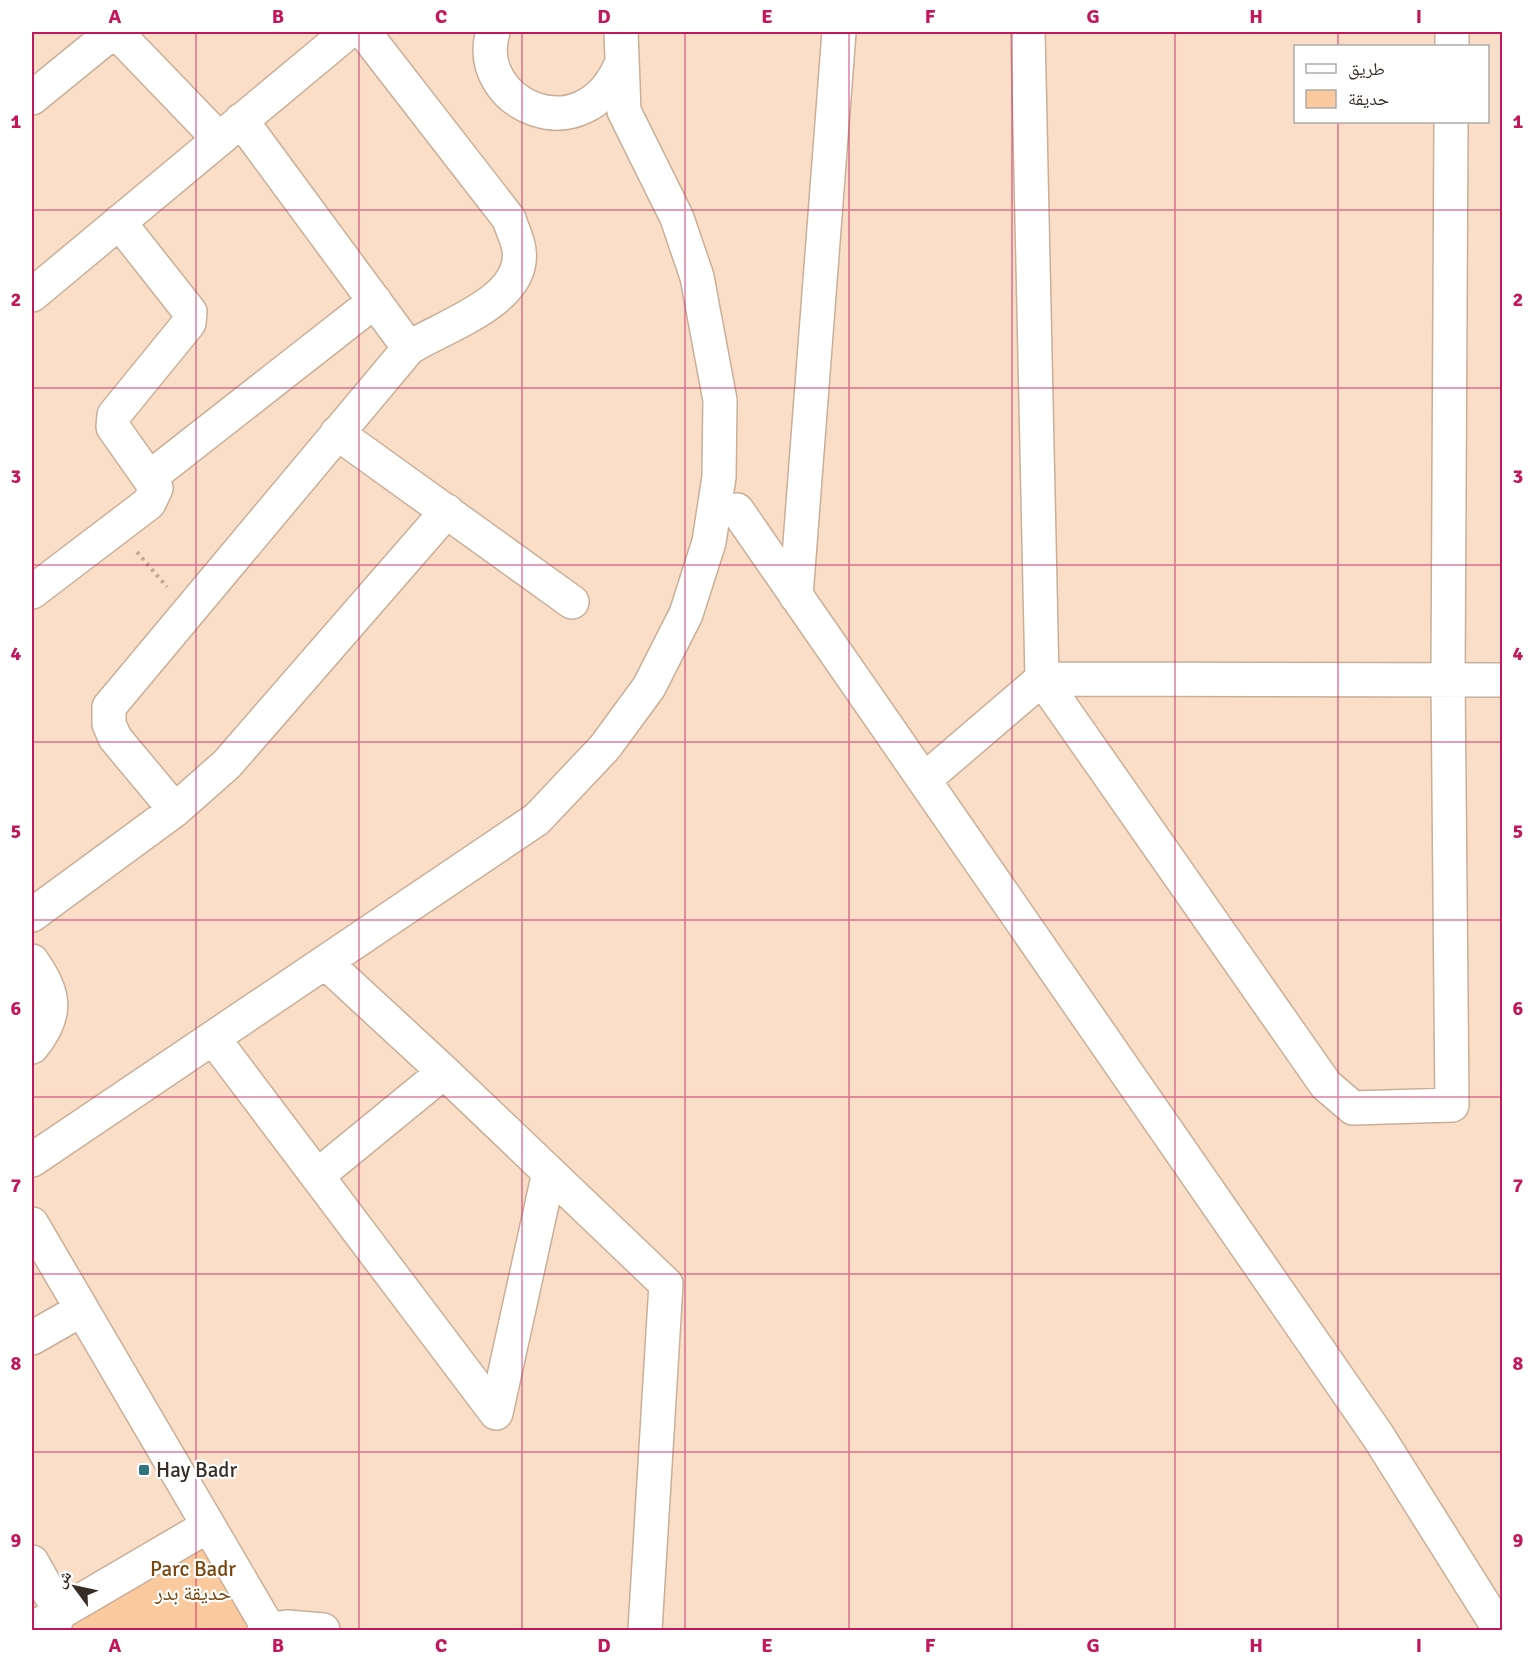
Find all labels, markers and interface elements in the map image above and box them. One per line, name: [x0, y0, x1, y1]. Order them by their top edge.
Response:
text: A: [109, 4, 122, 29]
text: B: [272, 4, 284, 29]
text: C: [435, 4, 447, 29]
text: D: [597, 4, 611, 29]
text: E: [761, 4, 773, 29]
text: F: [925, 4, 936, 29]
text: G: [1086, 4, 1100, 29]
text: H: [1249, 4, 1263, 29]
text: I: [1416, 4, 1422, 29]
legend: [1294, 45, 1489, 123]
text: طريق: [1348, 58, 1385, 80]
text: حديقة: [1348, 88, 1389, 110]
text: 1: [11, 109, 22, 134]
text: 1: [1513, 109, 1524, 134]
text: 2: [11, 287, 21, 312]
text: 2: [1513, 287, 1523, 312]
text: 3: [11, 464, 21, 489]
text: 3: [1513, 464, 1523, 489]
text: 4: [11, 641, 22, 666]
text: 4: [1513, 641, 1524, 666]
text: 5: [11, 819, 21, 844]
text: 5: [1513, 819, 1523, 844]
text: 6: [11, 996, 22, 1021]
text: 6: [1513, 996, 1524, 1021]
text: 7: [11, 1173, 22, 1198]
text: 7: [1513, 1173, 1524, 1198]
text: 8: [11, 1351, 22, 1376]
text: 8: [1513, 1351, 1524, 1376]
place label: Hay Badr: [156, 1457, 237, 1483]
marker: Hay Badr: [137, 1463, 151, 1477]
text: 9: [11, 1528, 22, 1553]
text: 9: [1513, 1528, 1524, 1553]
park label: Parc Badr حديقة بدر: [150, 1556, 236, 1606]
north arrow: [45, 1557, 105, 1617]
text: ش: [50, 1567, 76, 1592]
text: A: [109, 1633, 122, 1658]
text: B: [272, 1633, 284, 1658]
text: C: [435, 1633, 447, 1658]
text: D: [597, 1633, 611, 1658]
text: E: [761, 1633, 773, 1658]
text: F: [925, 1633, 936, 1658]
text: G: [1086, 1633, 1100, 1658]
text: H: [1249, 1633, 1263, 1658]
text: I: [1416, 1633, 1422, 1658]

